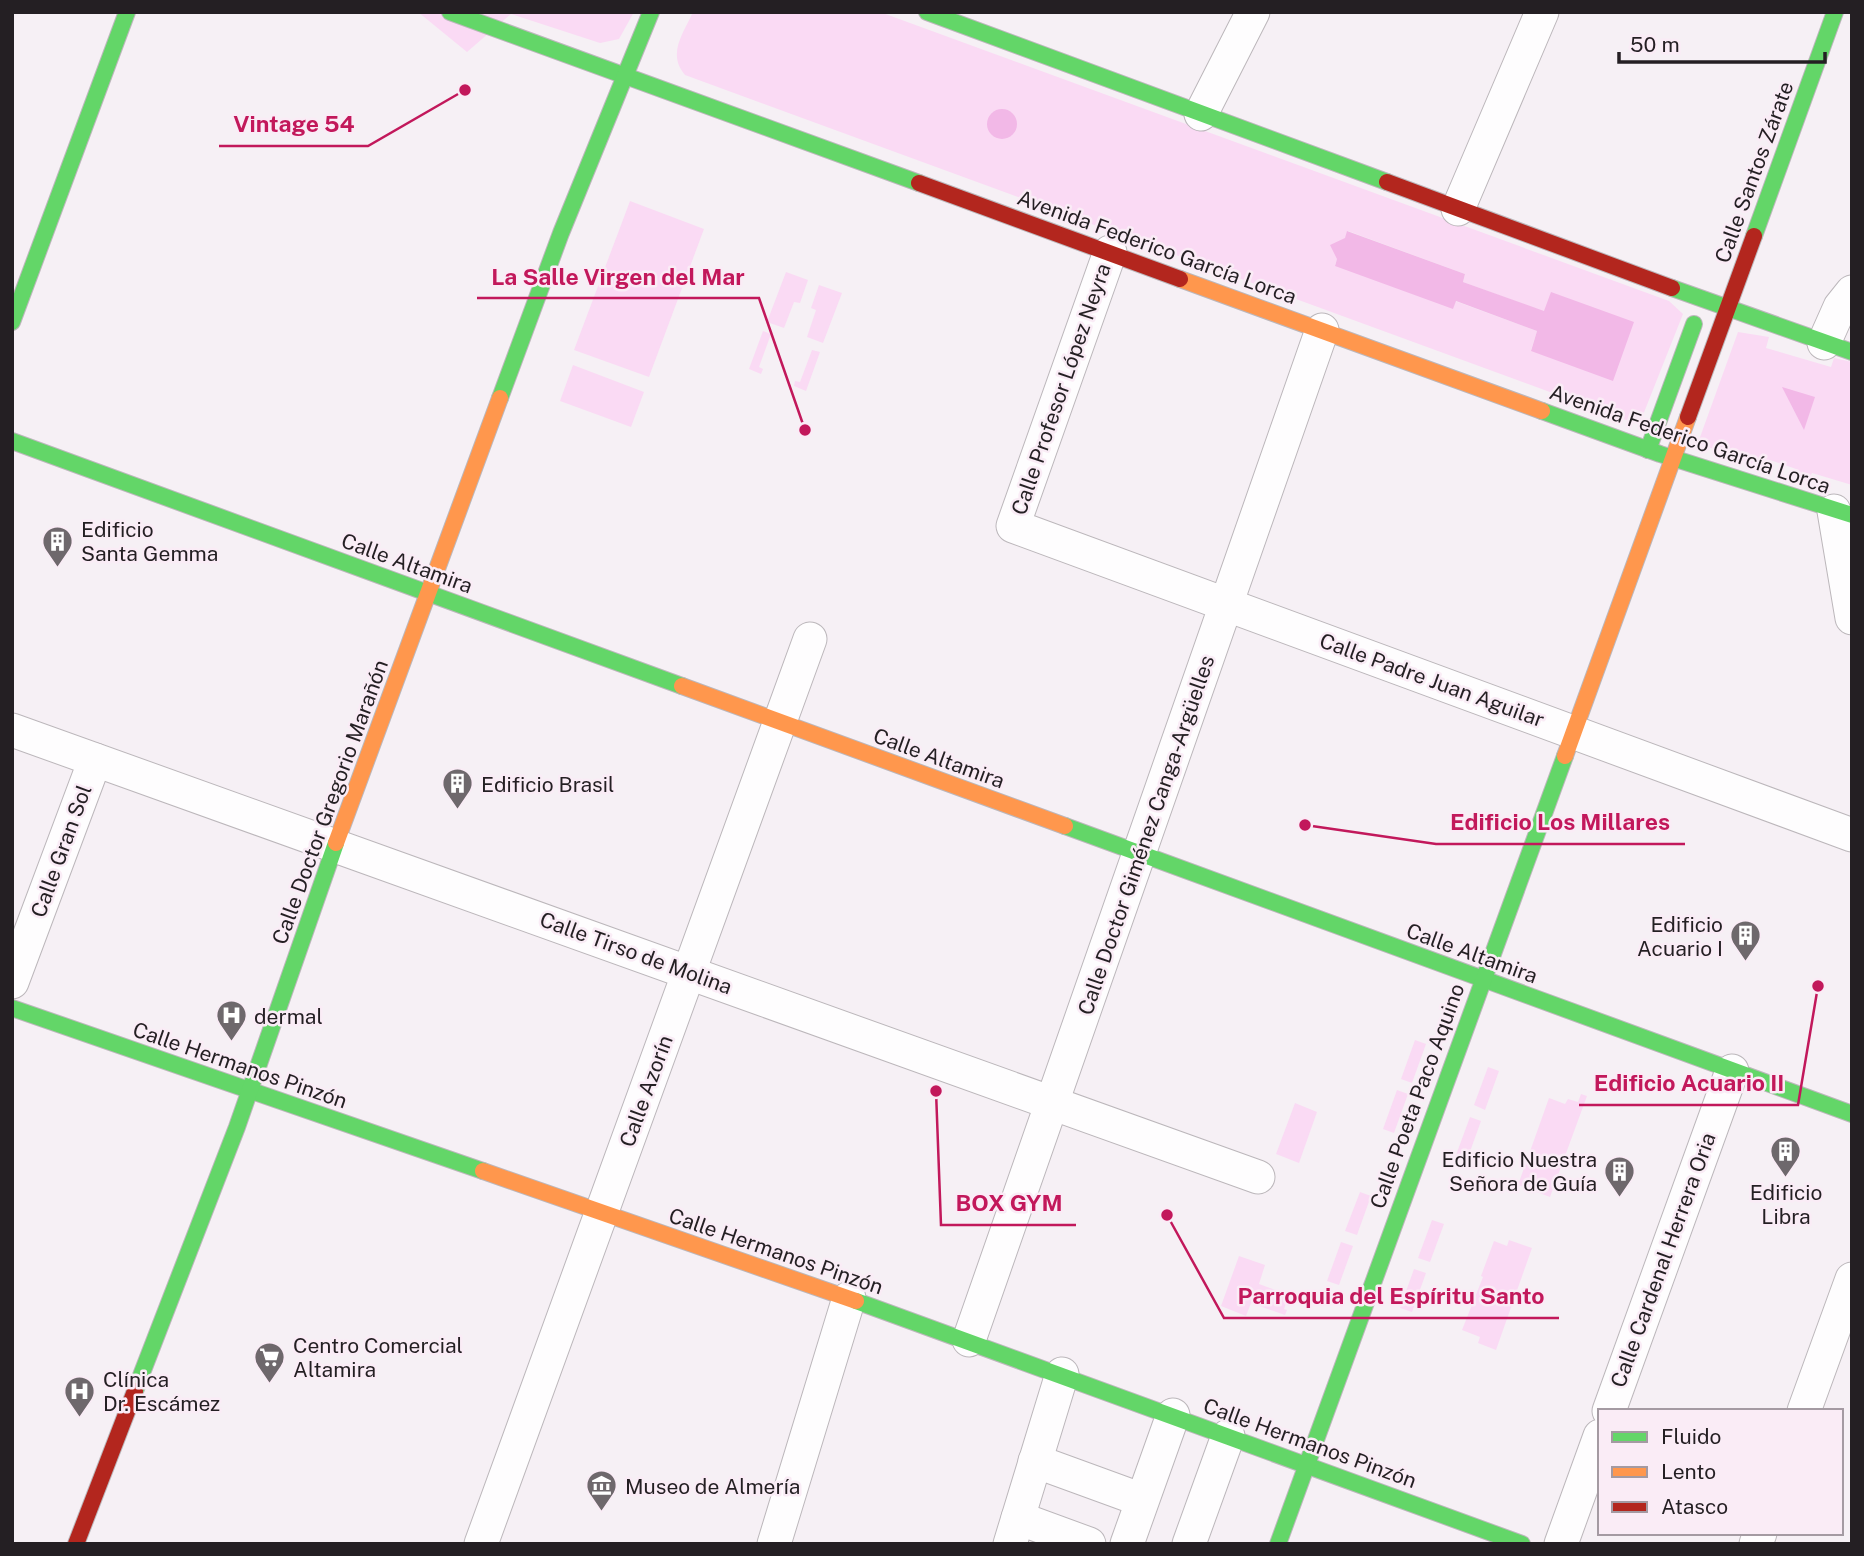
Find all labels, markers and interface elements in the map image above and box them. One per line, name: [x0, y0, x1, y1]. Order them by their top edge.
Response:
scale bar: [1619, 21, 1826, 65]
text: 50 m: [1630, 32, 1680, 57]
street label: Calle Santos Zárate: [1710, 78, 1798, 266]
callout: Vintage 54: [219, 102, 368, 146]
text: Vintage 54: [233, 110, 355, 137]
street label: Avenida Federico García Lorca: [1014, 185, 1300, 309]
callout: La Salle Virgen del Mar: [477, 254, 759, 298]
street label: Calle Profesor López Neyra: [1006, 260, 1116, 518]
text: La Salle Virgen del Mar: [491, 263, 745, 290]
street label: Avenida Federico García Lorca: [1546, 379, 1834, 499]
place label: Edificio Santa Gemma: [81, 517, 218, 566]
building icon: Edificio Santa Gemma: [41, 524, 75, 568]
street label: Calle Altamira: [338, 528, 476, 598]
street label: Calle Padre Juan Aguilar: [1316, 628, 1548, 732]
street label: Calle Doctor Giménez Canga-Argüelles: [1073, 652, 1219, 1018]
street label: Calle Doctor Gregorio Marañón: [267, 656, 393, 948]
street label: Calle Altamira: [870, 723, 1008, 793]
building icon: Edificio Brasil: [441, 767, 475, 811]
place label: Edificio Brasil: [481, 772, 614, 797]
street label: Calle Gran Sol: [25, 781, 97, 921]
callout: Edificio Los Millares: [1436, 800, 1685, 844]
text: Edificio Los Millares: [1450, 808, 1670, 835]
street label: Calle Tirso de Molina: [536, 907, 736, 999]
place label: Edificio Acuario I: [1637, 912, 1723, 961]
street label: Calle Altamira: [1403, 918, 1541, 988]
building icon: Edificio Acuario I: [1729, 919, 1763, 963]
street label: Calle Poeta Paco Aquino: [1365, 980, 1469, 1212]
hospital icon: dermal: [214, 999, 248, 1043]
place label: dermal: [254, 1004, 323, 1029]
street label: Calle Hermanos Pinzón: [130, 1017, 350, 1113]
street label: Calle Azorín: [614, 1032, 678, 1150]
callout: Edificio Acuario II: [1579, 1061, 1798, 1105]
text: Edificio Acuario II: [1594, 1069, 1784, 1096]
street label: Calle Cardenal Herrera Oria: [1605, 1129, 1721, 1391]
building icon: Edificio Libra: [1769, 1135, 1803, 1179]
place label: Edificio Nuestra Señora de Guía: [1442, 1147, 1597, 1196]
building icon: Edificio Nuestra Señora de Guía: [1603, 1154, 1637, 1198]
place label: Edificio Libra: [1750, 1180, 1822, 1229]
callout: BOX GYM: [941, 1181, 1076, 1225]
text: BOX GYM: [955, 1189, 1063, 1216]
street label: Calle Hermanos Pinzón: [666, 1203, 886, 1299]
callout: Parroquia del Espíritu Santo: [1224, 1274, 1559, 1318]
text: Parroquia del Espíritu Santo: [1238, 1282, 1544, 1309]
place label: Centro Comercial Altamira: [293, 1333, 463, 1382]
supermarket icon: Centro Comercial Altamira: [253, 1340, 287, 1384]
place label: Clínica Dr. Escámez: [103, 1367, 220, 1416]
hospital icon: Clínica Dr. Escámez: [63, 1374, 97, 1418]
street label: Calle Hermanos Pinzón: [1200, 1393, 1420, 1493]
legend: [1598, 1409, 1843, 1535]
text: Fluido: [1661, 1424, 1721, 1449]
text: Lento: [1661, 1459, 1716, 1484]
museum icon: Museo de Almería: [585, 1469, 619, 1513]
place label: Museo de Almería: [625, 1474, 800, 1499]
text: Atasco: [1661, 1494, 1728, 1519]

